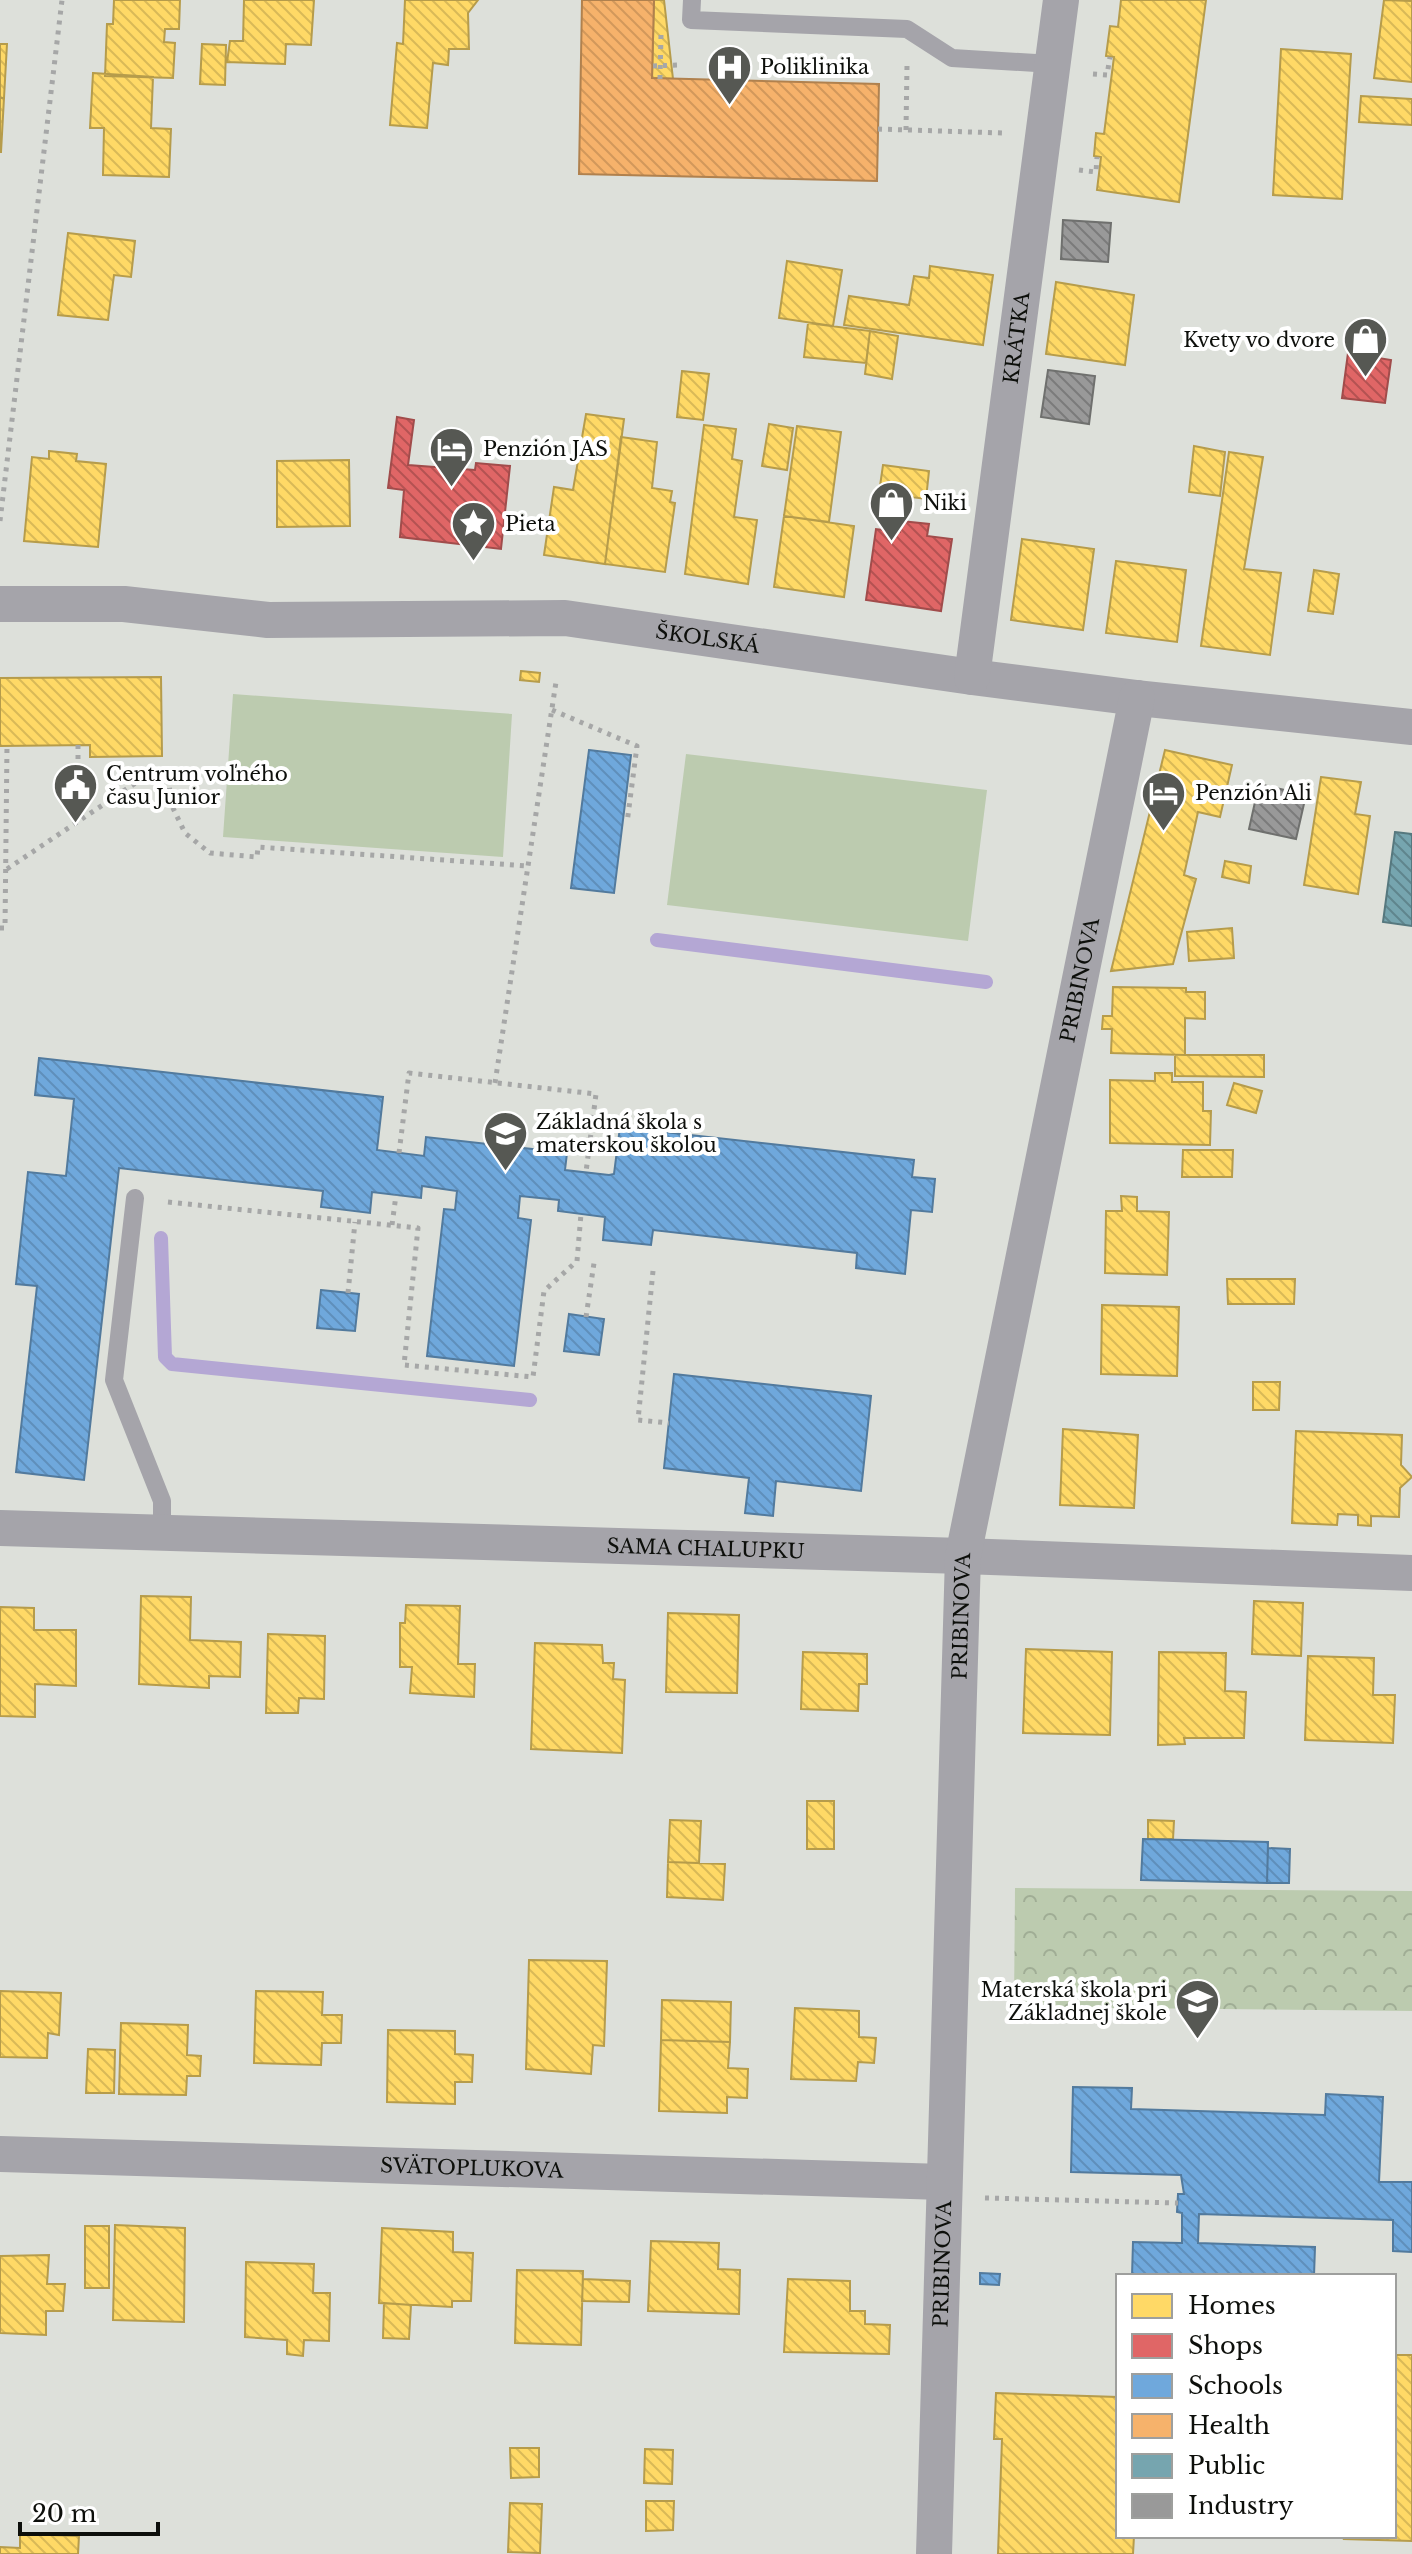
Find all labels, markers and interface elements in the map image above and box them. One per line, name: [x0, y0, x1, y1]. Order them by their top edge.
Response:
hospital icon: Poliklinika: [705, 43, 753, 106]
place label: Poliklinika: [760, 55, 870, 79]
street label: KRÁTKA: [999, 290, 1035, 385]
shop icon: Kvety vo dvore: [1342, 316, 1390, 379]
place label: Kvety vo dvore: [1183, 328, 1335, 352]
hotel icon: Penzión JAS: [428, 425, 476, 488]
place label: Penzión JAS: [483, 437, 608, 461]
shop icon: Niki: [868, 479, 916, 542]
place label: Niki: [923, 491, 967, 515]
place icon: Pieta: [450, 500, 498, 563]
place label: Pieta: [505, 512, 557, 536]
street label: ŠKOLSKÁ: [654, 618, 762, 658]
public building icon: Centrum voľného času Junior: [51, 761, 99, 824]
place label: Centrum voľného času Junior: [106, 762, 288, 809]
hotel icon: Penzión Ali: [1140, 769, 1188, 832]
place label: Penzión Ali: [1195, 781, 1312, 805]
street label: PRIBINOVA: [1055, 915, 1104, 1045]
school or university icon: Základná škola s materskou školou: [481, 1110, 529, 1173]
place label: Základná škola s materskou školou: [536, 1110, 717, 1157]
street label: SAMA CHALUPKU: [606, 1534, 805, 1563]
street label: PRIBINOVA: [947, 1552, 975, 1680]
school or university icon: Materská škola pri Základnej škole: [1174, 1977, 1222, 2040]
place label: Materská škola pri Základnej škole: [981, 1978, 1167, 2025]
street label: SVÄTOPLUKOVA: [380, 2153, 564, 2183]
street label: PRIBINOVA: [929, 2200, 956, 2328]
legend: [1116, 2274, 1396, 2538]
text: Homes: [1188, 2291, 1276, 2320]
text: Shops: [1188, 2331, 1263, 2360]
text: Schools: [1188, 2371, 1283, 2400]
text: Health: [1188, 2411, 1270, 2440]
text: Public: [1188, 2451, 1265, 2480]
scale bar: [20, 2486, 158, 2536]
text: Industry: [1188, 2491, 1294, 2520]
text: 20 m: [32, 2499, 97, 2528]

